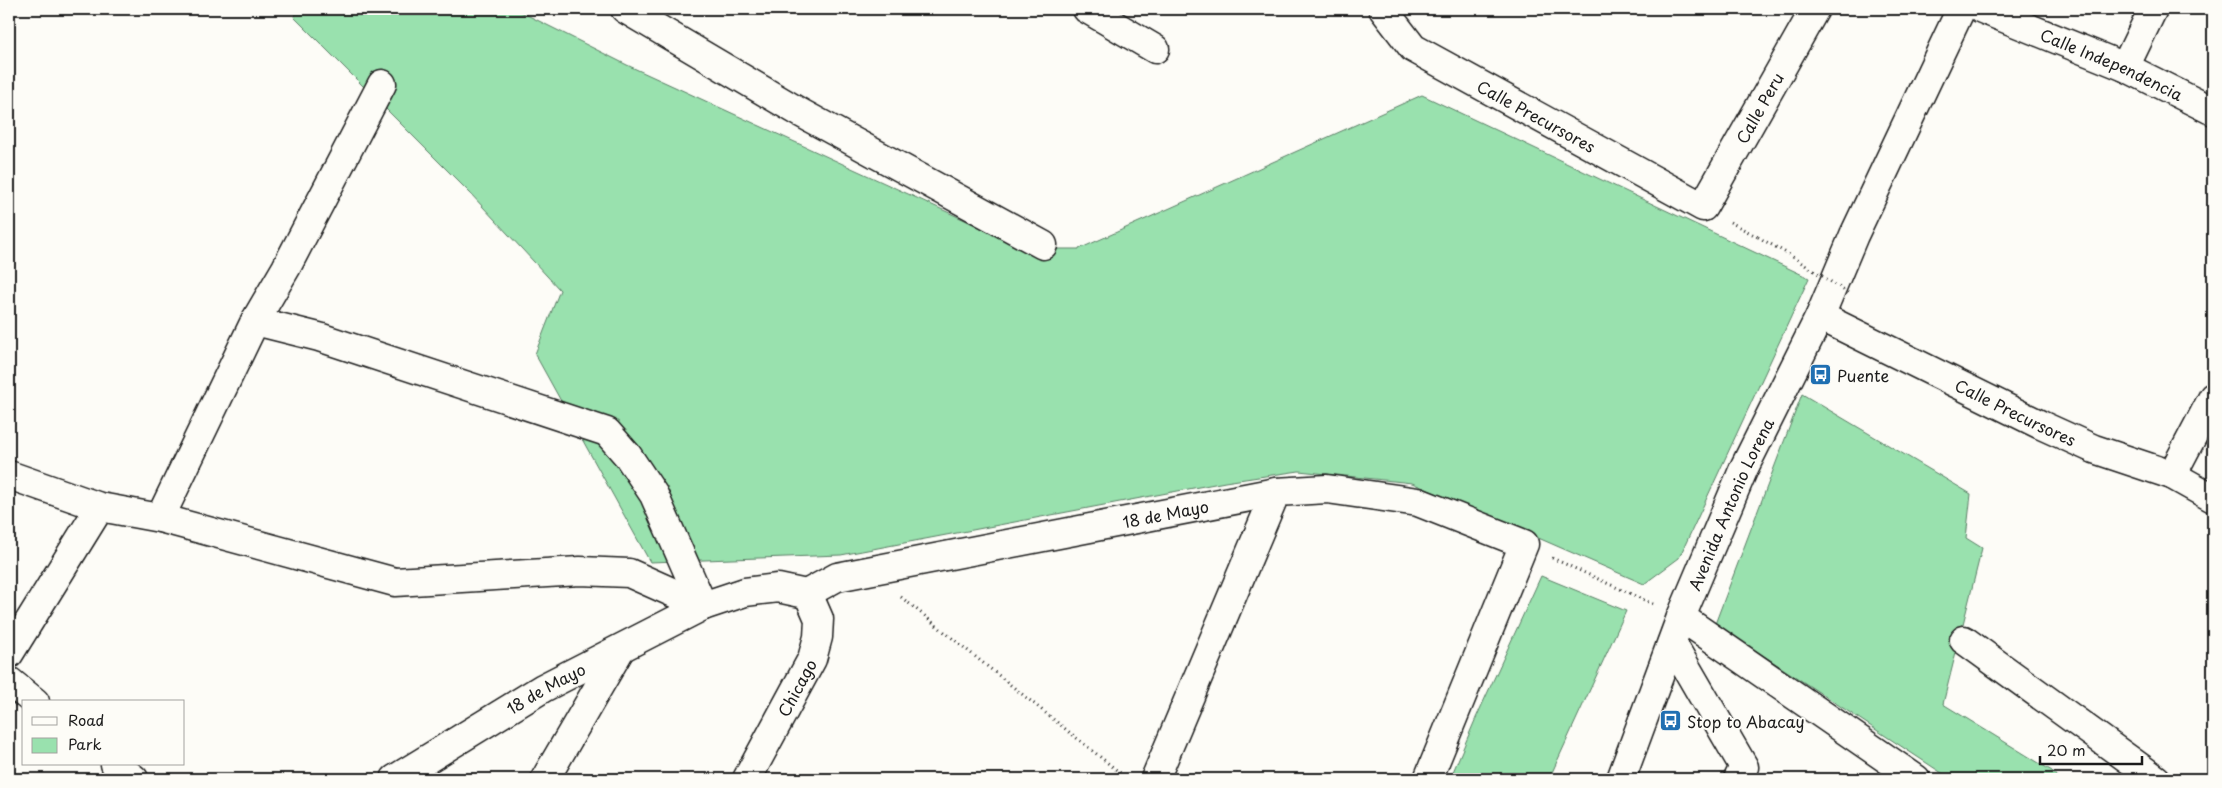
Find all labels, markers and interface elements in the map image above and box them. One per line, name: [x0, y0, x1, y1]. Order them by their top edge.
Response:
street label: Calle Independencia: [2037, 22, 2187, 106]
street label: Calle Peru: [1729, 68, 1789, 148]
street label: Calle Precursores: [1473, 74, 1600, 158]
bus stop icon: Puente: [1809, 363, 1833, 387]
place label: Puente: [1837, 363, 1890, 387]
street label: Calle Precursores: [1951, 373, 2080, 451]
street label: Avenida Antonio Lorena: [1682, 414, 1779, 594]
street label: 18 de Mayo: [1120, 493, 1211, 533]
street label: Chicago: [771, 655, 822, 721]
street label: 18 de Mayo: [502, 656, 589, 720]
legend: [22, 700, 185, 766]
text: Road: [68, 708, 104, 731]
bus stop icon: Stop to Abacay: [1659, 709, 1683, 733]
place label: Stop to Abacay: [1687, 709, 1805, 733]
text: Park: [68, 732, 102, 755]
scale bar: [2040, 733, 2142, 765]
text: 20 m: [2047, 738, 2086, 761]

